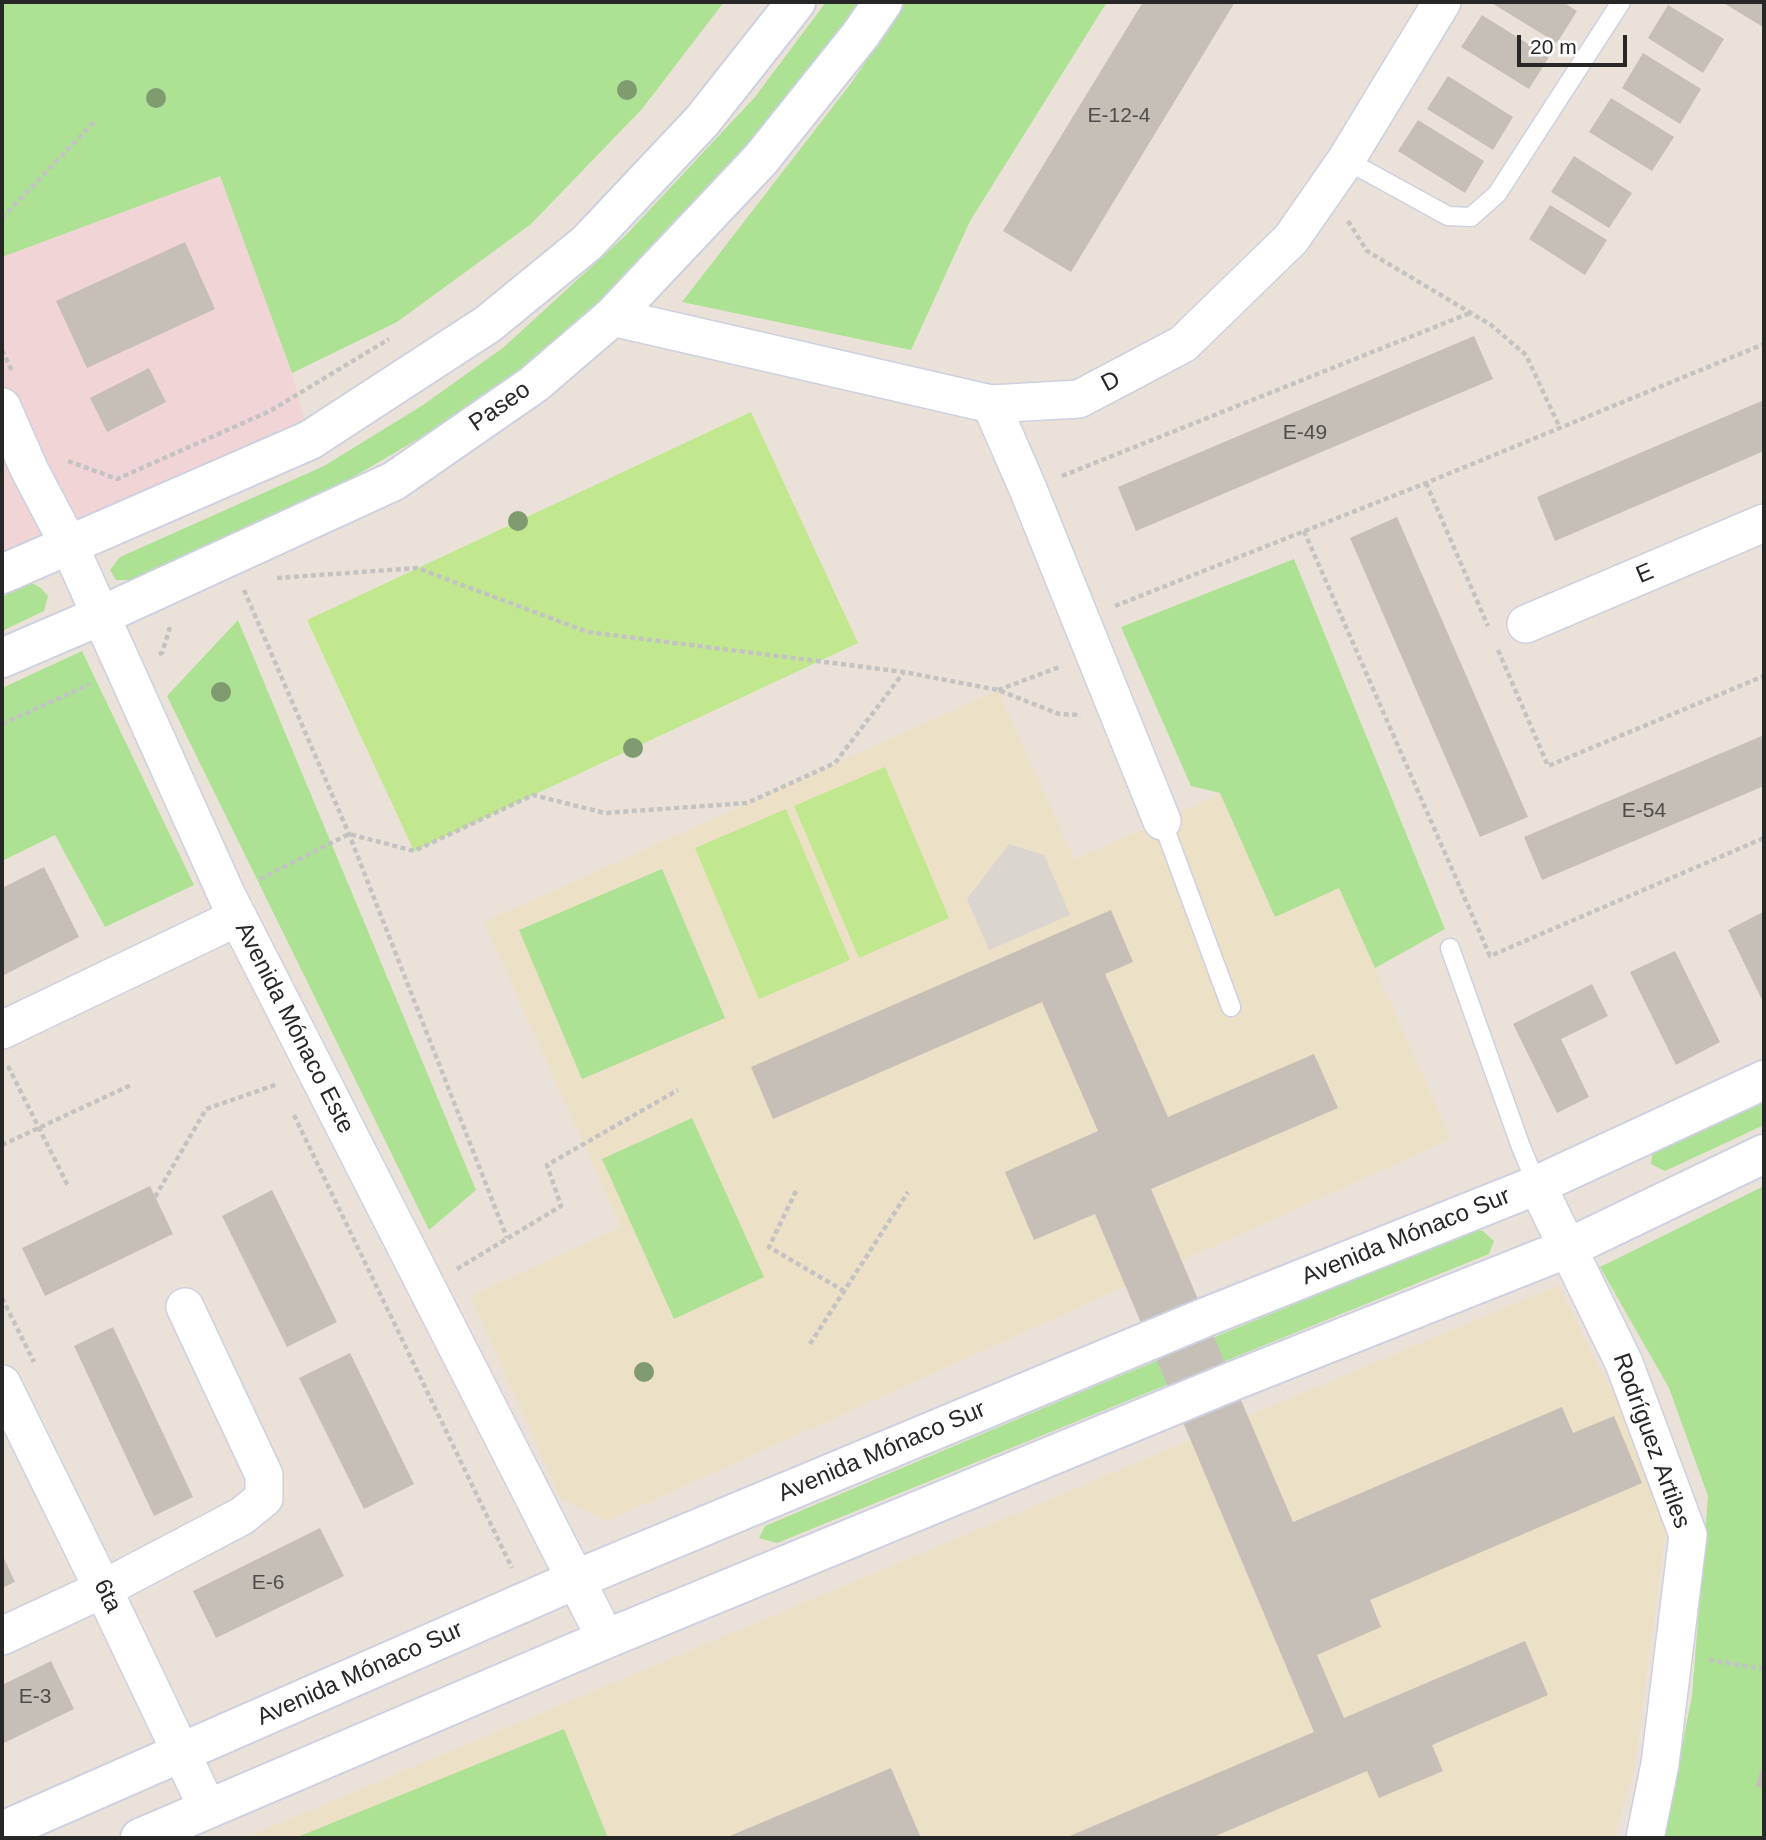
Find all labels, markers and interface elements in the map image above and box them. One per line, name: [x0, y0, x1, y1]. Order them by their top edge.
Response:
scale bar: [1521, 21, 1631, 65]
text: 20 m: [1530, 35, 1577, 58]
house number: E-12-4: [1087, 103, 1151, 129]
street label: D: [1097, 365, 1125, 399]
street label: Paseo: [464, 376, 536, 438]
house number: E-49: [1283, 420, 1327, 446]
street label: E: [1632, 558, 1658, 590]
house number: E-54: [1622, 798, 1666, 824]
street label: Avenida Mónaco Este: [228, 918, 360, 1138]
street label: Avenida Mónaco Sur: [1298, 1182, 1514, 1292]
street label: Rodríguez Artiles: [1606, 1350, 1696, 1532]
street label: Avenida Mónaco Sur: [774, 1395, 990, 1509]
house number: E-6: [252, 1570, 284, 1596]
street label: 6ta: [87, 1575, 127, 1617]
street label: Avenida Mónaco Sur: [253, 1616, 467, 1732]
house number: E-3: [19, 1684, 51, 1710]

